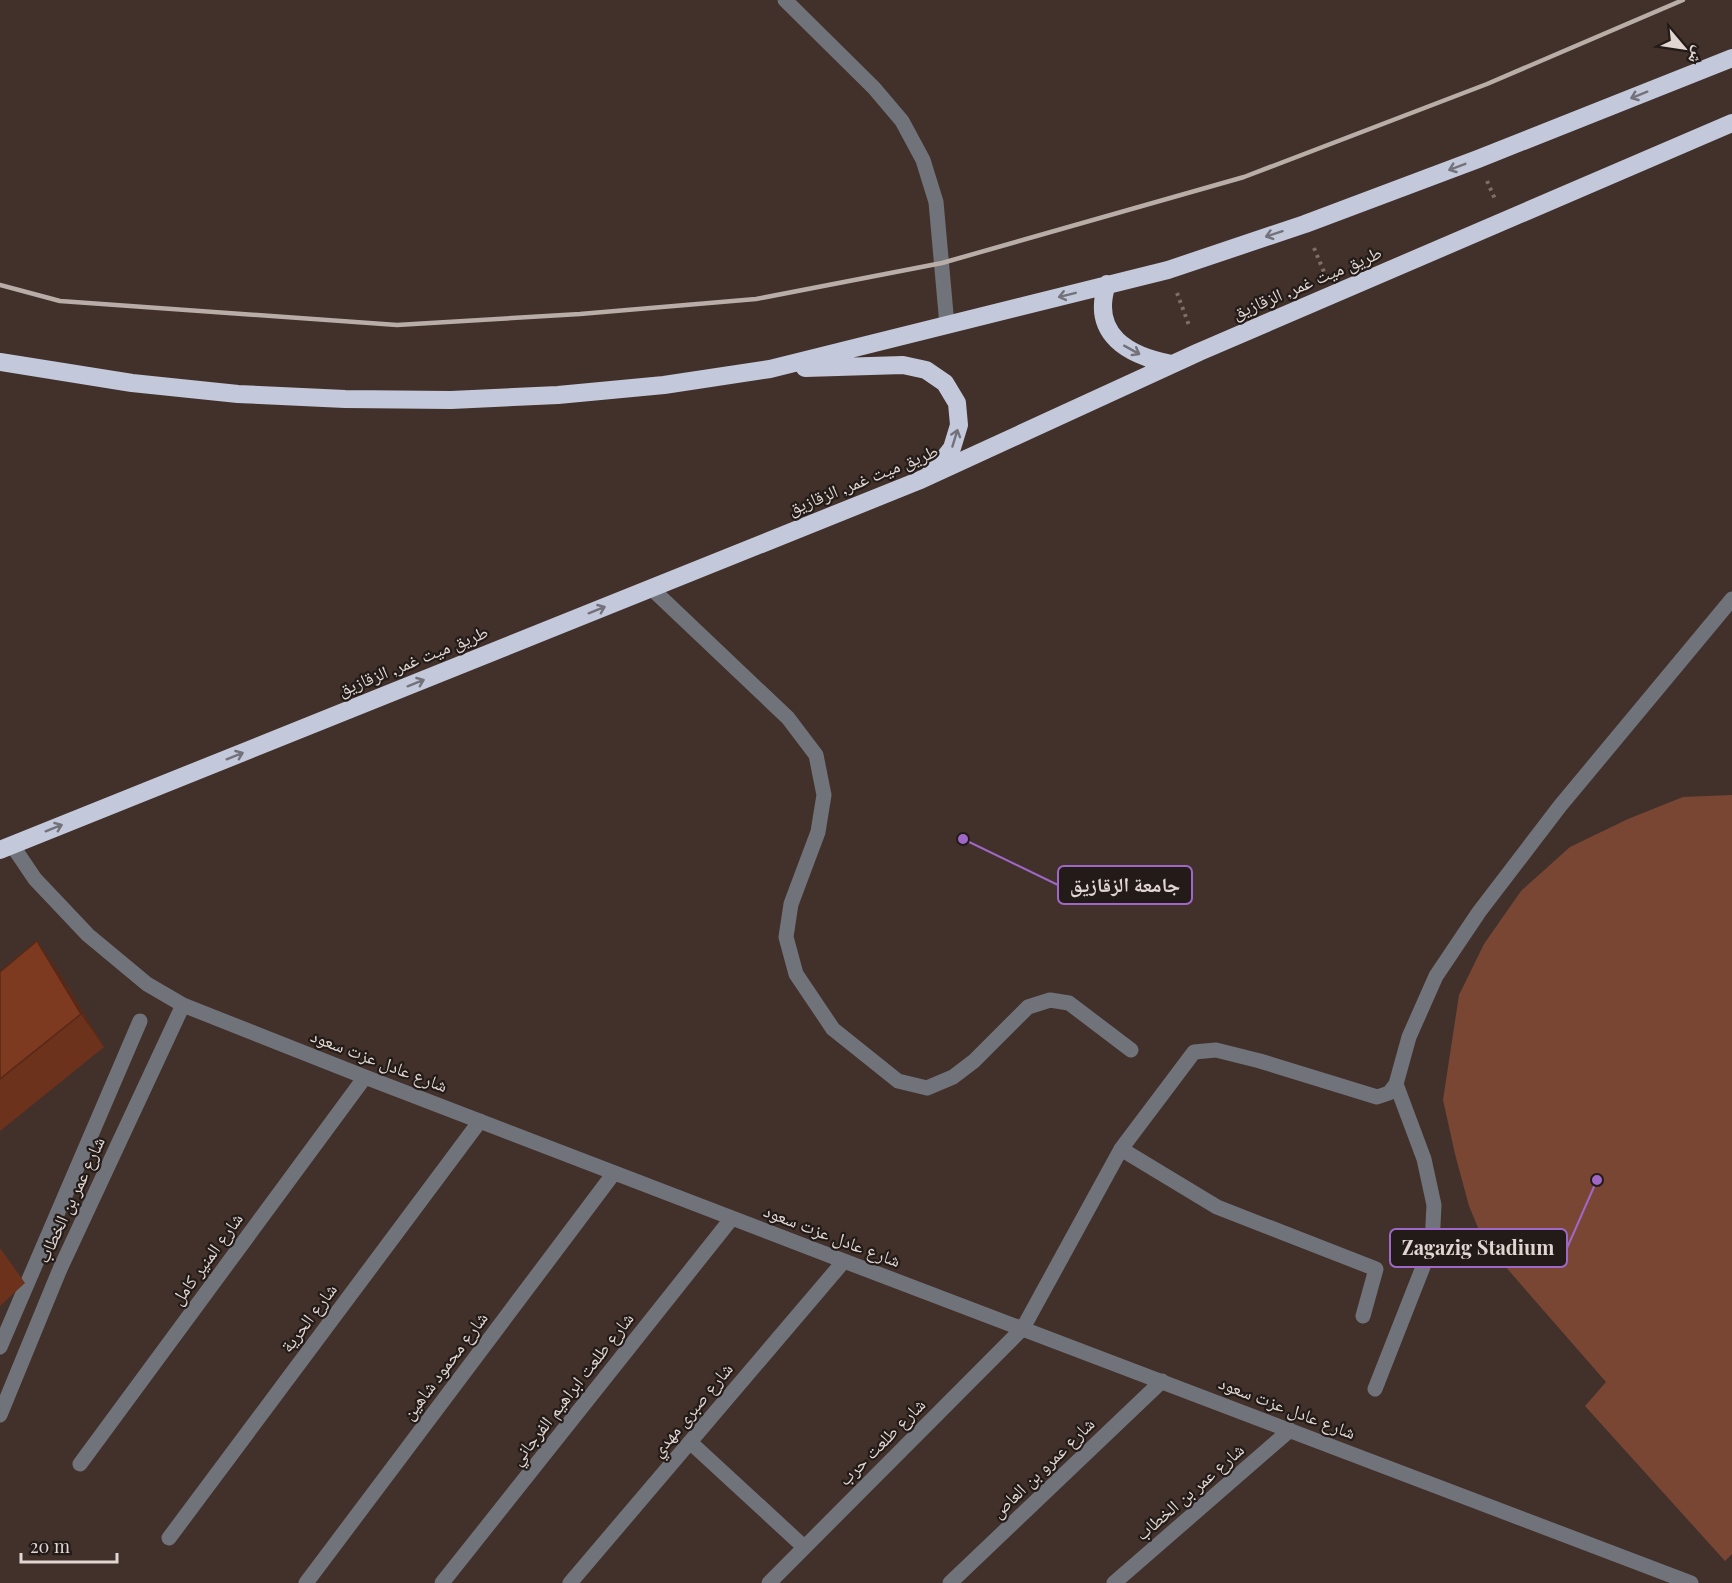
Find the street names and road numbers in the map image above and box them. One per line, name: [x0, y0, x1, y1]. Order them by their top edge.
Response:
street label: طريق ميت غمر, الزقازيق: [1228, 240, 1385, 324]
street label: طريق ميت غمر, الزقازيق: [784, 438, 941, 520]
street label: طريق ميت غمر, الزقازيق: [334, 619, 491, 701]
street label: شارع عادل عزت سعود: [307, 1023, 451, 1097]
street label: شارع عمر بن الخطاب: [30, 1133, 110, 1267]
street label: شارع عادل عزت سعود: [760, 1198, 904, 1272]
street label: شارع المنير كامل: [165, 1207, 248, 1309]
street label: شارع الحرية: [274, 1278, 342, 1357]
street label: شارع محمود شاهين: [396, 1307, 493, 1424]
street label: شارع طلعت ابراهيم الفرجاني: [504, 1307, 641, 1472]
street label: شارع صبرى مهدي: [645, 1357, 740, 1464]
street label: شارع عادل عزت سعود: [1215, 1370, 1359, 1444]
street label: شارع طلعت حرب: [832, 1392, 930, 1490]
street label: شارع عمرو بن العاص: [985, 1412, 1099, 1523]
street label: شارع عمر بن الخطاب: [1130, 1437, 1249, 1545]

